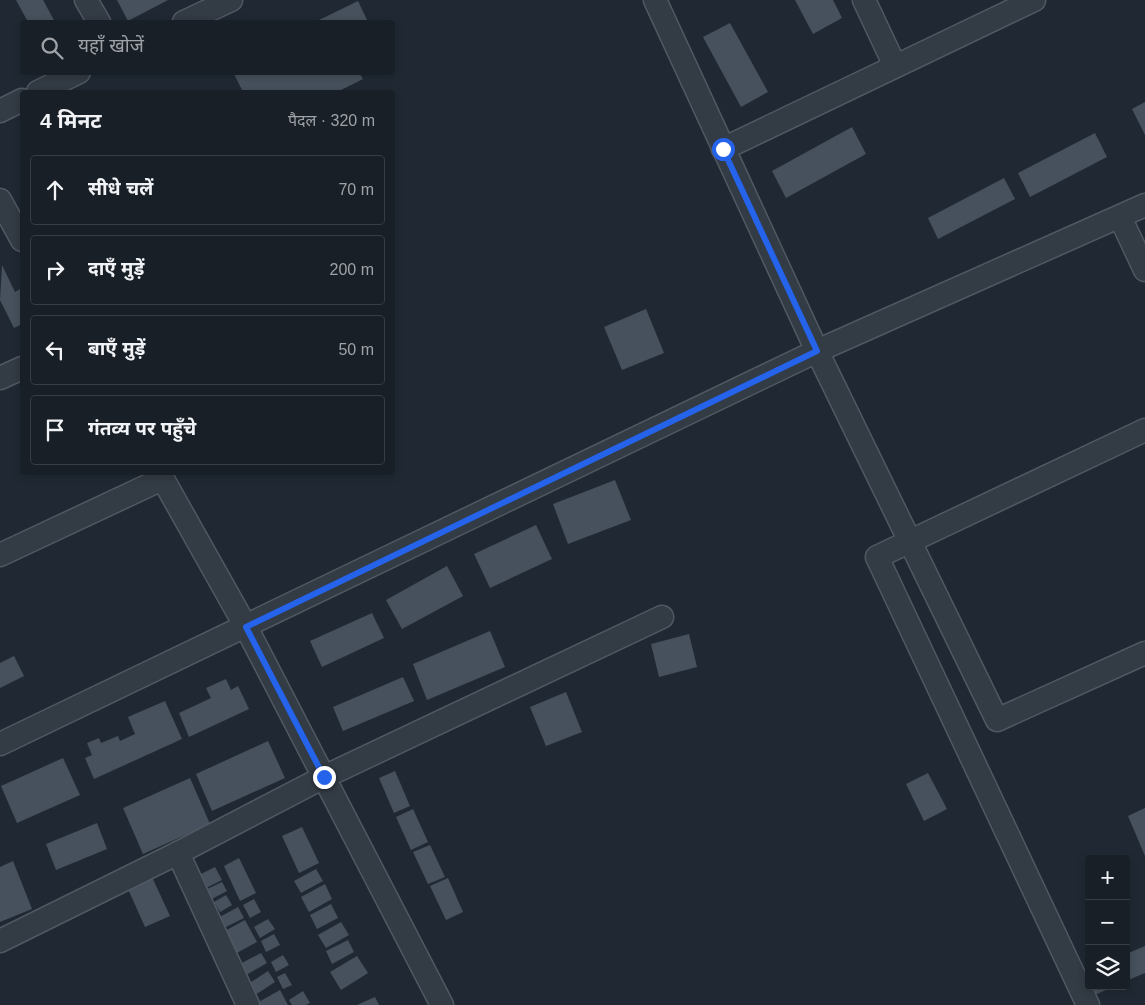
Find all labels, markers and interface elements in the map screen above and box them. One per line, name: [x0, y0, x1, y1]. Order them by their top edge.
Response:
search box: [20, 20, 395, 75]
icon: search: [38, 34, 66, 62]
text: यहाँ खोजें: [78, 35, 144, 56]
text: 4 मिनट: [40, 109, 102, 132]
text: पैदल · 320 m: [288, 112, 375, 129]
route start: [712, 138, 735, 161]
icon: ahead: [41, 176, 69, 204]
text: सीधे चलें: [88, 178, 153, 199]
text: 70 m: [338, 181, 374, 198]
icon: right: [41, 256, 69, 284]
text: दाएँ मुड़ें: [88, 258, 144, 279]
text: 200 m: [330, 261, 374, 278]
icon: left: [41, 336, 69, 364]
text: बाएँ मुड़ें: [88, 338, 145, 359]
text: 50 m: [338, 341, 374, 358]
icon: arrive: [41, 416, 69, 444]
text: गंतव्य पर पहुँचे: [88, 418, 196, 439]
route end: [313, 766, 336, 789]
map controls: [1085, 855, 1130, 990]
button: +: [1085, 855, 1130, 900]
button: −: [1085, 900, 1130, 945]
button: layers: [1085, 945, 1130, 990]

